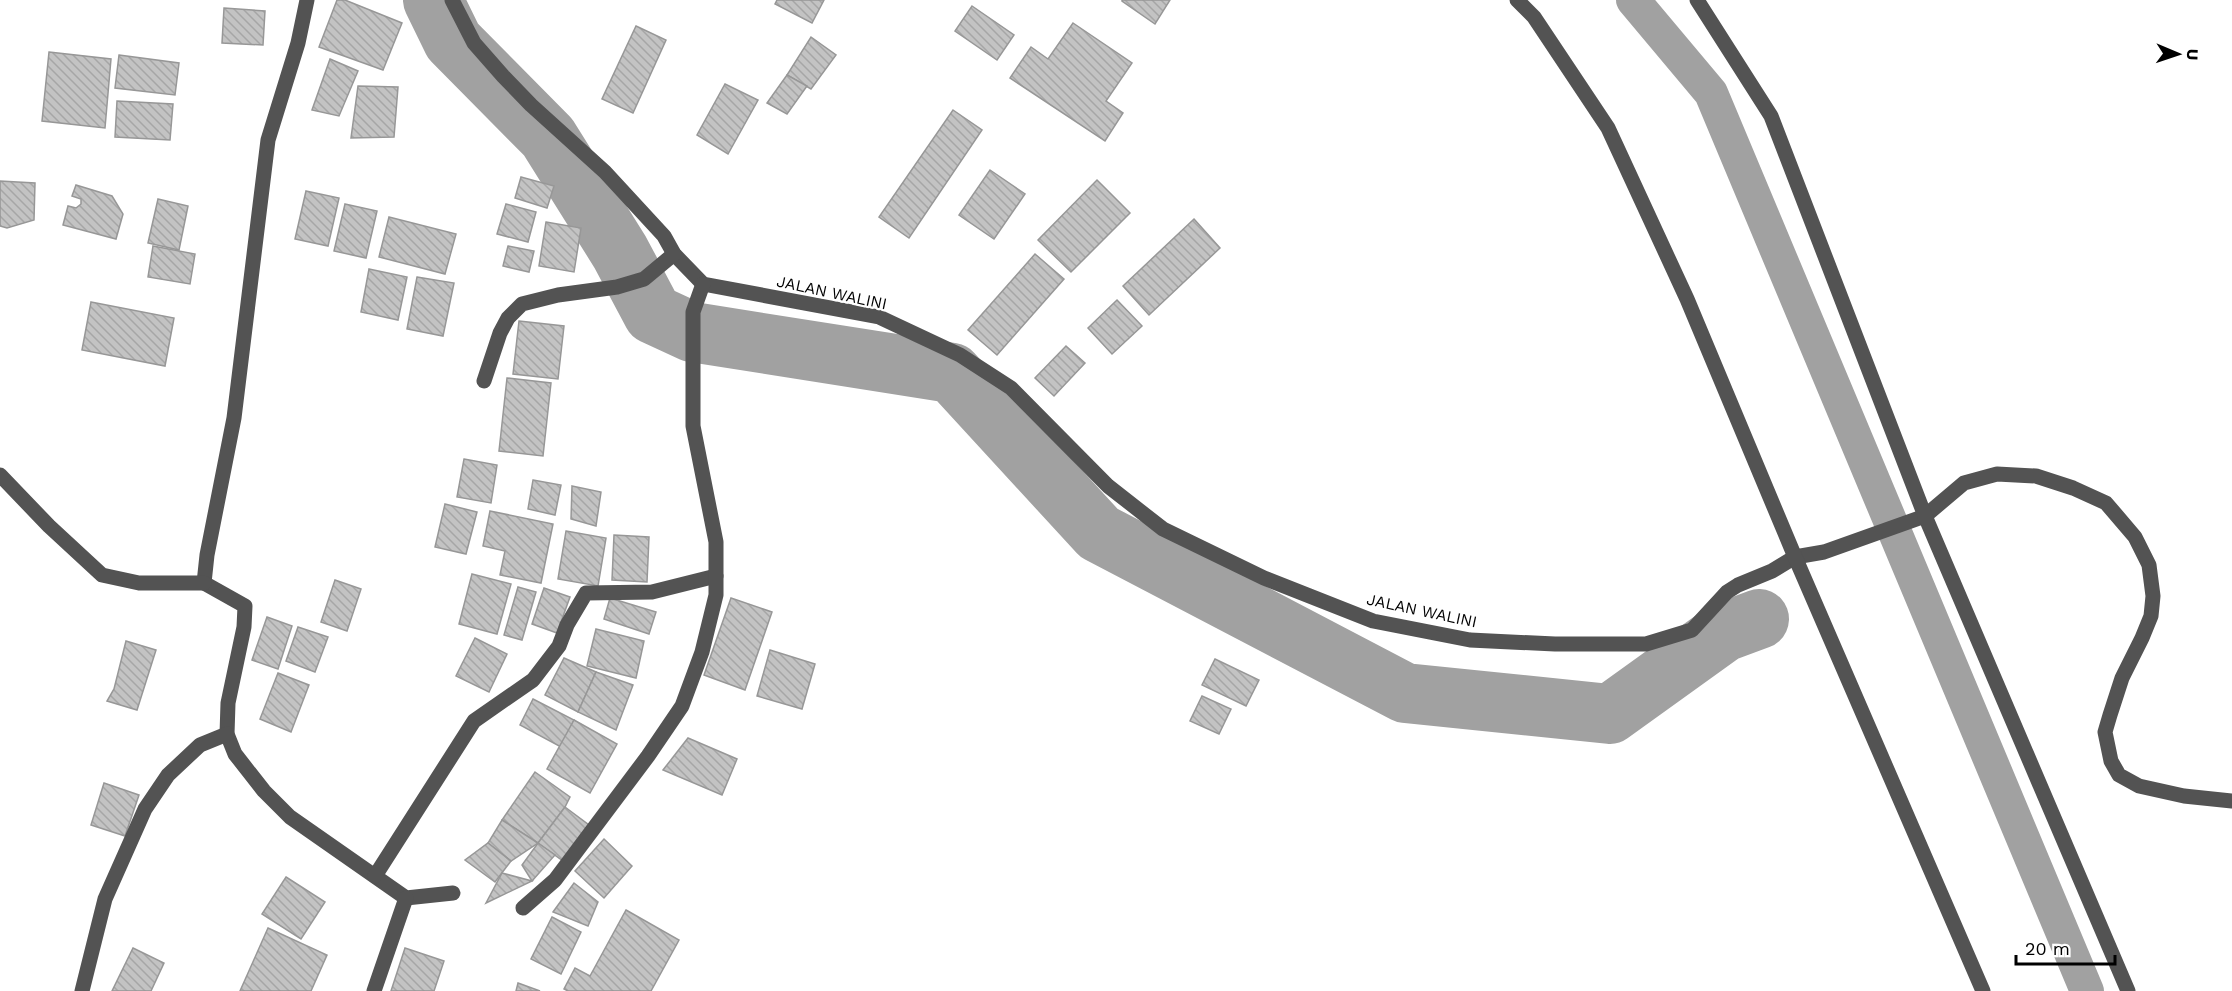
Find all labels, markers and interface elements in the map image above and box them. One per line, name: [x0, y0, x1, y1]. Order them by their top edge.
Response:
north arrow: [2148, 24, 2208, 84]
text: U: [2183, 48, 2202, 61]
street label: JALAN WALINI: [775, 272, 889, 313]
street label: JALAN WALINI: [1365, 590, 1479, 631]
scale bar: [2016, 928, 2115, 966]
text: 20 m: [2025, 938, 2070, 959]

